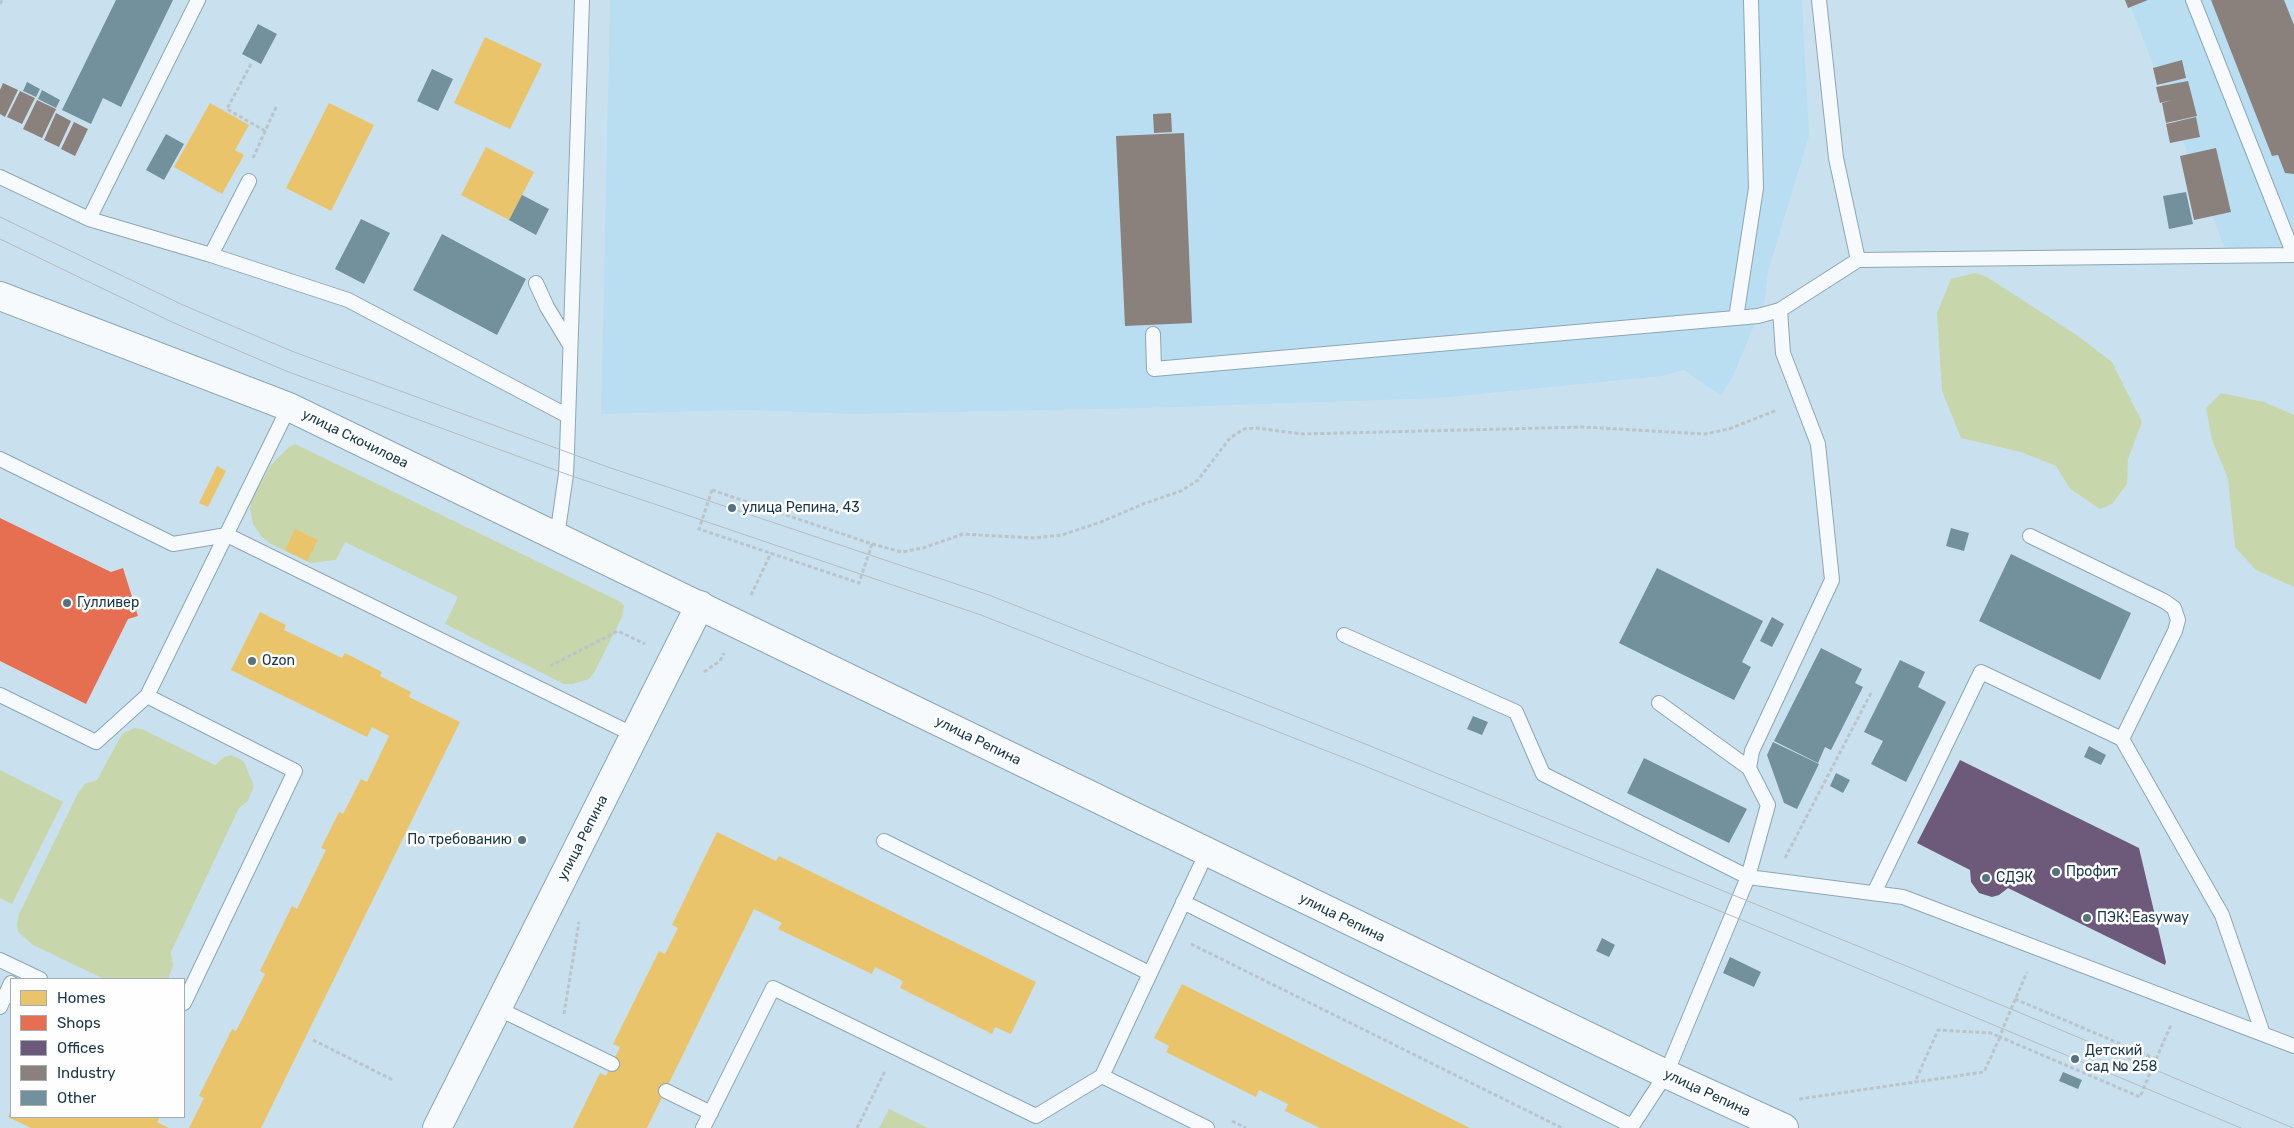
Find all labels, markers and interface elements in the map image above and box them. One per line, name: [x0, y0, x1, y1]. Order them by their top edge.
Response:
street label: улица Скочилова: [299, 406, 411, 472]
place label: улица Репина, 43: [742, 500, 860, 516]
marker: улица Репина, 43: [726, 502, 738, 514]
place label: Гулливер: [77, 595, 139, 611]
marker: Гулливер: [61, 597, 73, 609]
place label: Ozon: [262, 653, 295, 669]
marker: Ozon: [246, 655, 258, 667]
street label: улица Репина: [932, 713, 1024, 769]
street label: улица Репина: [554, 792, 612, 884]
place label: По требованию: [407, 832, 512, 848]
marker: По требованию: [516, 834, 528, 846]
place label: Профит: [2066, 864, 2118, 880]
marker: Профит: [2050, 866, 2062, 878]
place label: СДЭК: [1996, 870, 2033, 886]
marker: СДЭК: [1980, 872, 1992, 884]
street label: улица Репина: [1296, 890, 1388, 946]
place label: ПЭК: Easyway: [2097, 910, 2189, 926]
marker: ПЭК: Easyway: [2081, 912, 2093, 924]
legend: [10, 978, 185, 1118]
text: Homes: [57, 989, 106, 1007]
text: Shops: [57, 1014, 101, 1032]
text: Offices: [57, 1039, 104, 1057]
place label: Детский сад № 258: [2085, 1043, 2157, 1076]
marker: Детский сад № 258: [2069, 1053, 2081, 1065]
text: Industry: [57, 1064, 116, 1082]
street label: улица Репина: [1661, 1066, 1753, 1120]
text: Other: [57, 1089, 96, 1107]

